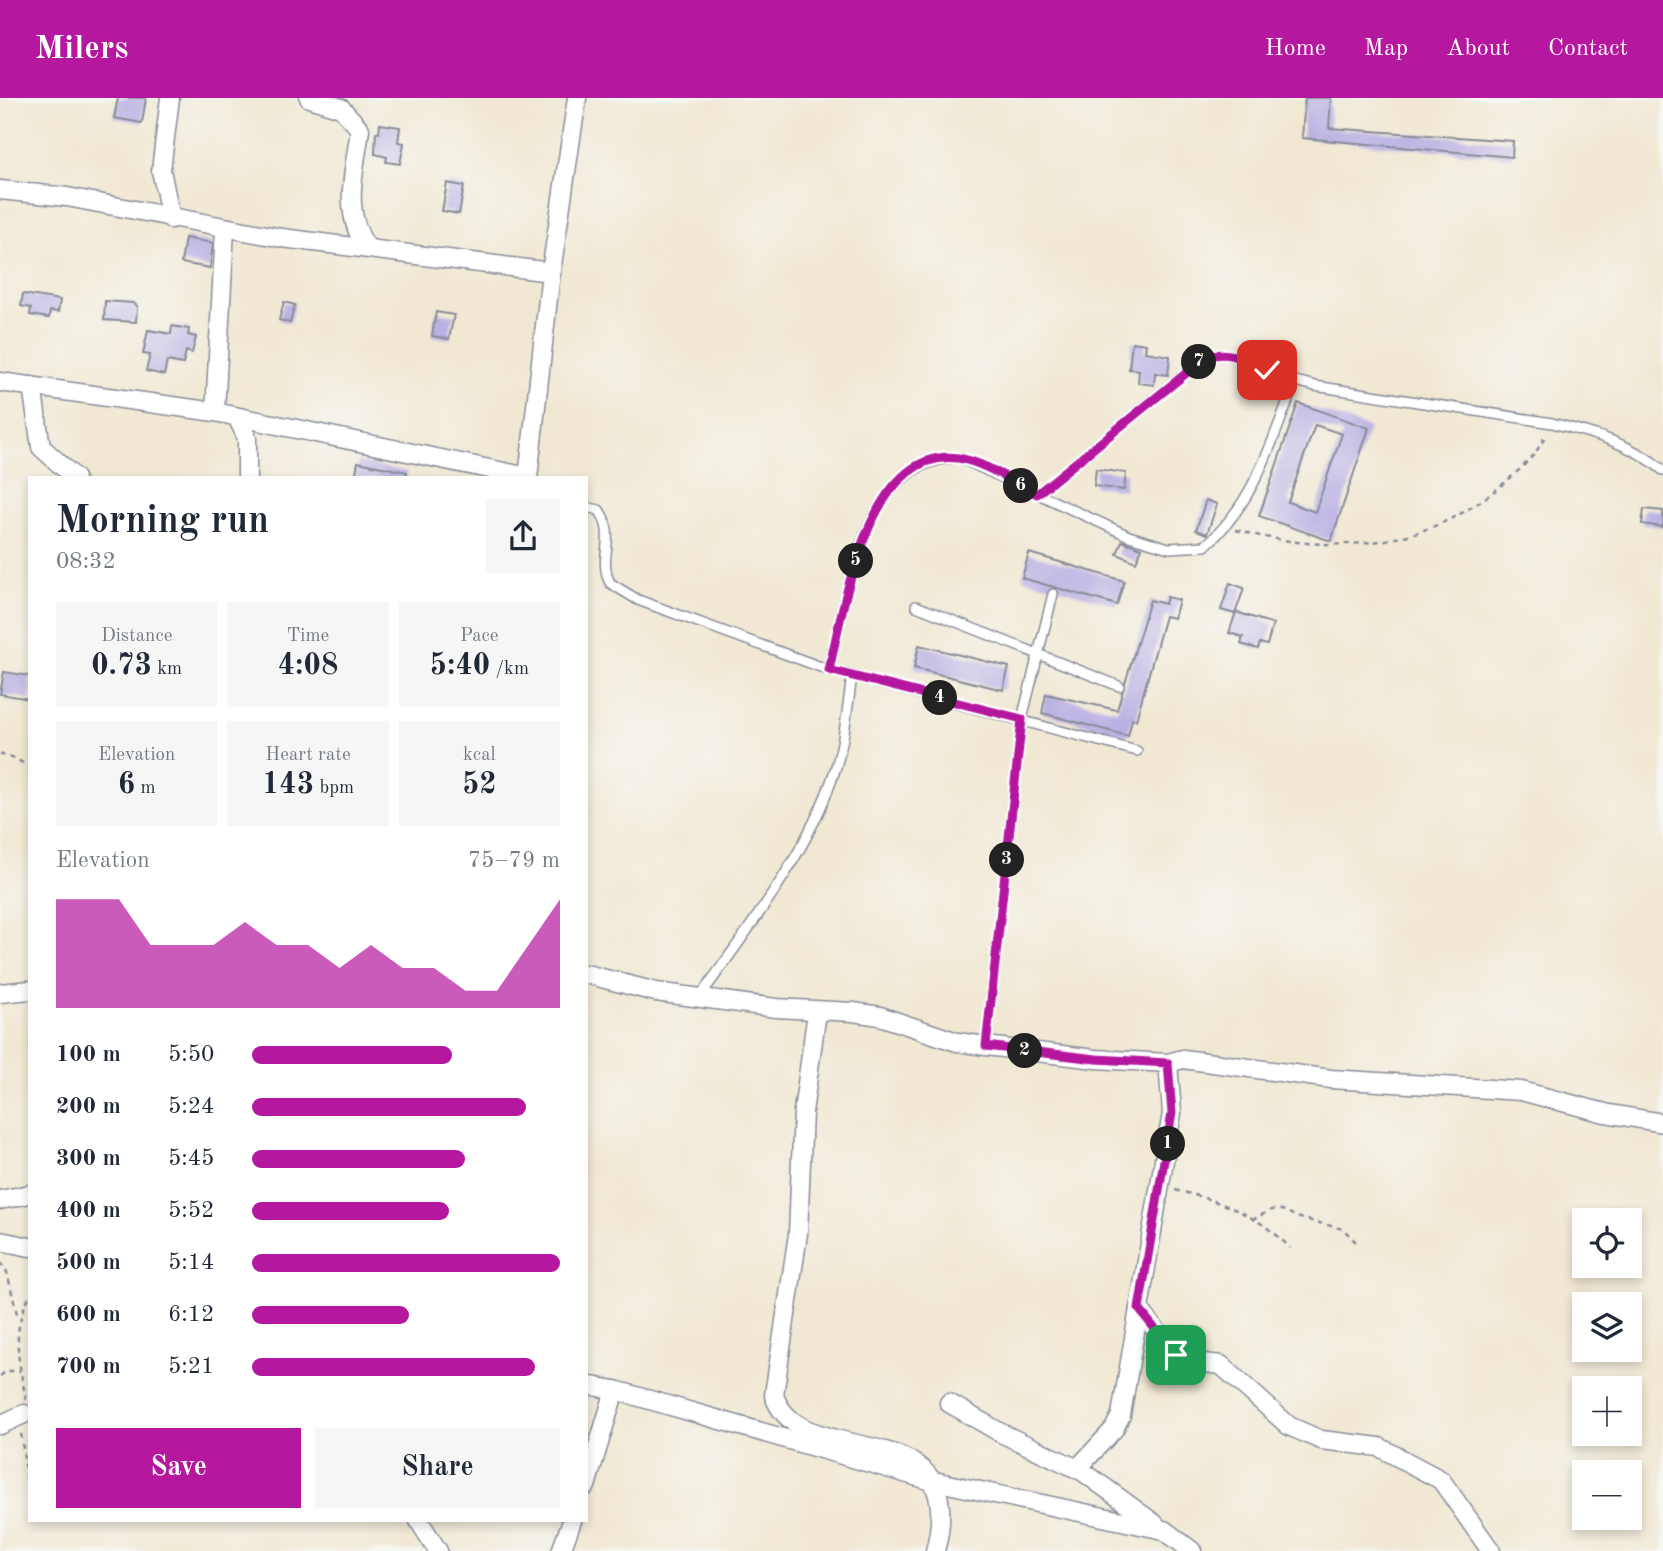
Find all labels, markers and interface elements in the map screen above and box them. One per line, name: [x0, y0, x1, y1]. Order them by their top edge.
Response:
text: Milers: [35, 33, 128, 66]
text: Home: [1265, 37, 1326, 61]
text: Map: [1364, 37, 1408, 61]
text: About: [1446, 37, 1510, 61]
text: Contact: [1548, 37, 1628, 61]
pin: [1237, 340, 1297, 400]
pin: 7: [1182, 344, 1216, 380]
icon: check: [1248, 351, 1286, 389]
text: 7: [1193, 352, 1204, 371]
pin: 6: [1004, 468, 1038, 504]
text: 6: [1015, 476, 1026, 495]
button: share: [486, 499, 560, 573]
text: Morning run: [56, 503, 269, 541]
pin: 5: [838, 544, 874, 578]
text: 08:32: [56, 550, 116, 573]
text: 5: [850, 551, 861, 570]
text: Distance: [101, 627, 172, 646]
text: Time: [287, 627, 329, 646]
text: Pace: [460, 627, 499, 646]
text: 0.73: [91, 651, 152, 681]
text: 4:08: [278, 651, 338, 681]
text: 5:40: [430, 651, 490, 681]
text: km: [152, 660, 182, 679]
text: /km: [490, 660, 529, 679]
pin: 4: [922, 680, 958, 716]
text: 4: [934, 688, 945, 707]
text: Elevation: [98, 746, 175, 765]
text: Heart rate: [265, 746, 351, 765]
text: kcal: [463, 746, 496, 765]
text: 6: [118, 770, 135, 800]
text: 143: [262, 770, 314, 800]
text: 52: [462, 770, 497, 800]
text: m: [135, 779, 156, 798]
text: bpm: [314, 779, 354, 798]
pin: 3: [990, 842, 1024, 878]
text: Elevation: [56, 849, 150, 872]
text: 75–79 m: [468, 849, 560, 872]
text: 3: [1001, 850, 1012, 869]
pin: 2: [1007, 1034, 1042, 1068]
text: 2: [1019, 1041, 1030, 1060]
text: 100 m: [56, 1043, 121, 1066]
text: 5:50: [168, 1043, 214, 1066]
text: 200 m: [56, 1095, 121, 1118]
text: 5:24: [168, 1095, 214, 1118]
pin: 1: [1150, 1126, 1186, 1162]
text: 1: [1162, 1134, 1173, 1153]
text: 300 m: [56, 1147, 121, 1170]
text: 5:45: [168, 1147, 214, 1170]
text: 400 m: [56, 1199, 121, 1222]
text: 5:52: [168, 1199, 214, 1222]
map controls: [1572, 1208, 1642, 1530]
button: locate: [1572, 1208, 1642, 1278]
text: 500 m: [56, 1251, 121, 1274]
text: 5:14: [168, 1251, 214, 1274]
button: layers: [1572, 1292, 1642, 1362]
text: 600 m: [56, 1303, 121, 1326]
text: 6:12: [168, 1303, 214, 1326]
pin: [1146, 1325, 1206, 1385]
icon: arrive: [1157, 1336, 1195, 1374]
text: 700 m: [56, 1355, 121, 1378]
text: 5:21: [168, 1355, 214, 1378]
button: +: [1572, 1376, 1642, 1446]
button: Save: [56, 1428, 301, 1508]
button: Share: [315, 1428, 560, 1508]
button: −: [1572, 1460, 1642, 1530]

